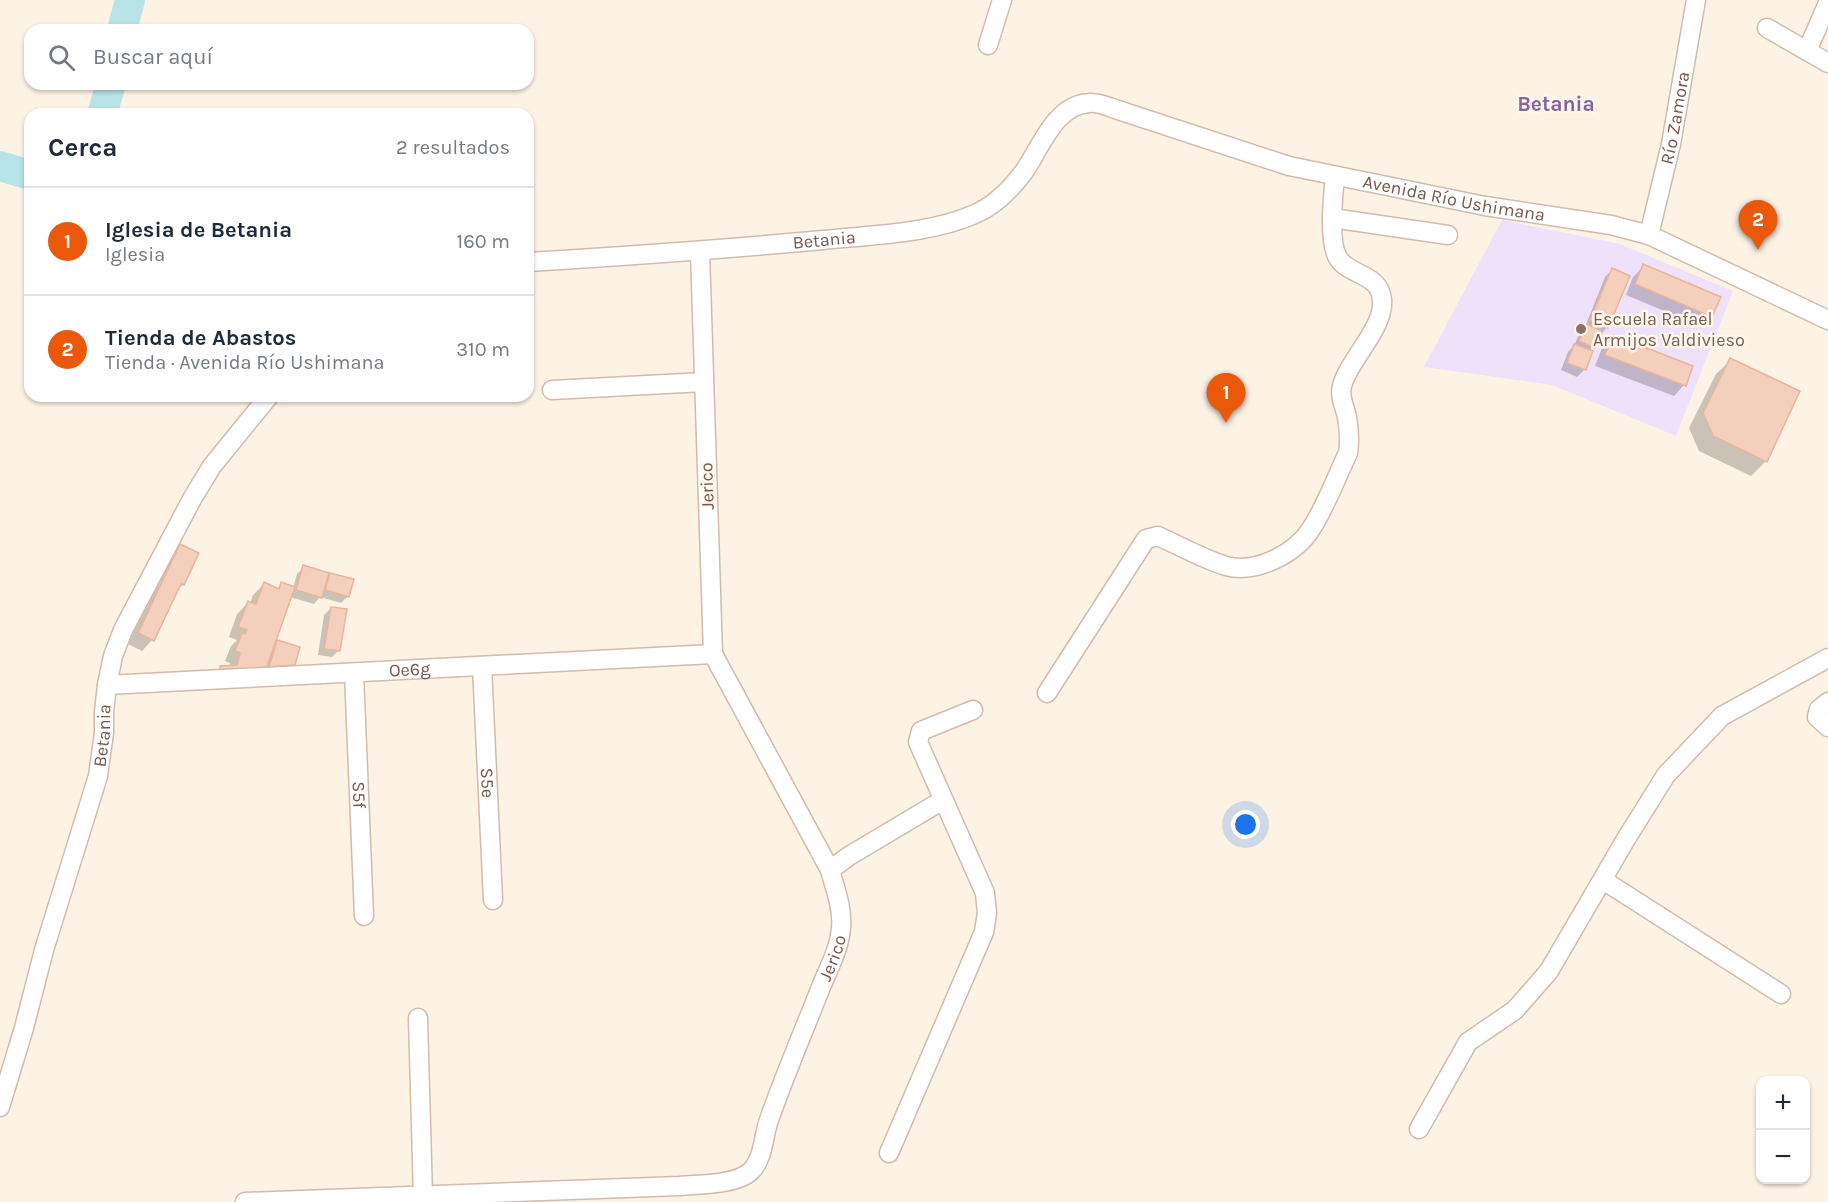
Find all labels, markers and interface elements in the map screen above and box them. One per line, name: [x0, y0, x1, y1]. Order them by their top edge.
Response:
search box: [24, 24, 534, 90]
icon: search: [45, 41, 78, 74]
text: Buscar aquí: [93, 44, 213, 70]
street label: Río Zamora: [1655, 70, 1694, 167]
district label: Betania: [1517, 92, 1595, 116]
text: Cerca: [48, 132, 117, 163]
text: 2 resultados: [396, 136, 510, 159]
street label: Avenida Río Ushimana: [1361, 170, 1547, 226]
pin: 2: [1738, 200, 1778, 250]
text: Iglesia de Betania: [105, 217, 292, 243]
street label: Betania: [792, 226, 857, 254]
text: 1: [64, 230, 71, 253]
text: 160 m: [457, 230, 510, 253]
text: Iglesia: [105, 243, 165, 266]
place label: Escuela Rafael Armijos Valdivieso: [1593, 308, 1745, 351]
marker: Escuela Rafael Armijos Valdivieso: [1574, 322, 1588, 336]
text: Tienda de Abastos: [105, 325, 296, 351]
text: 2: [61, 338, 74, 361]
text: 310 m: [456, 338, 510, 361]
text: Tienda · Avenida Río Ushimana: [105, 351, 385, 374]
pin: 1: [1206, 374, 1246, 423]
street label: Jerico: [695, 462, 719, 510]
street label: Oe6g: [388, 657, 431, 682]
street label: Betania: [88, 703, 116, 769]
street label: S5e: [476, 767, 499, 799]
street label: S5f: [347, 781, 371, 810]
your location: [1231, 810, 1260, 839]
street label: Jerico: [814, 933, 851, 984]
map controls: [1756, 1076, 1810, 1184]
button: +: [1756, 1076, 1810, 1130]
button: −: [1756, 1130, 1810, 1184]

